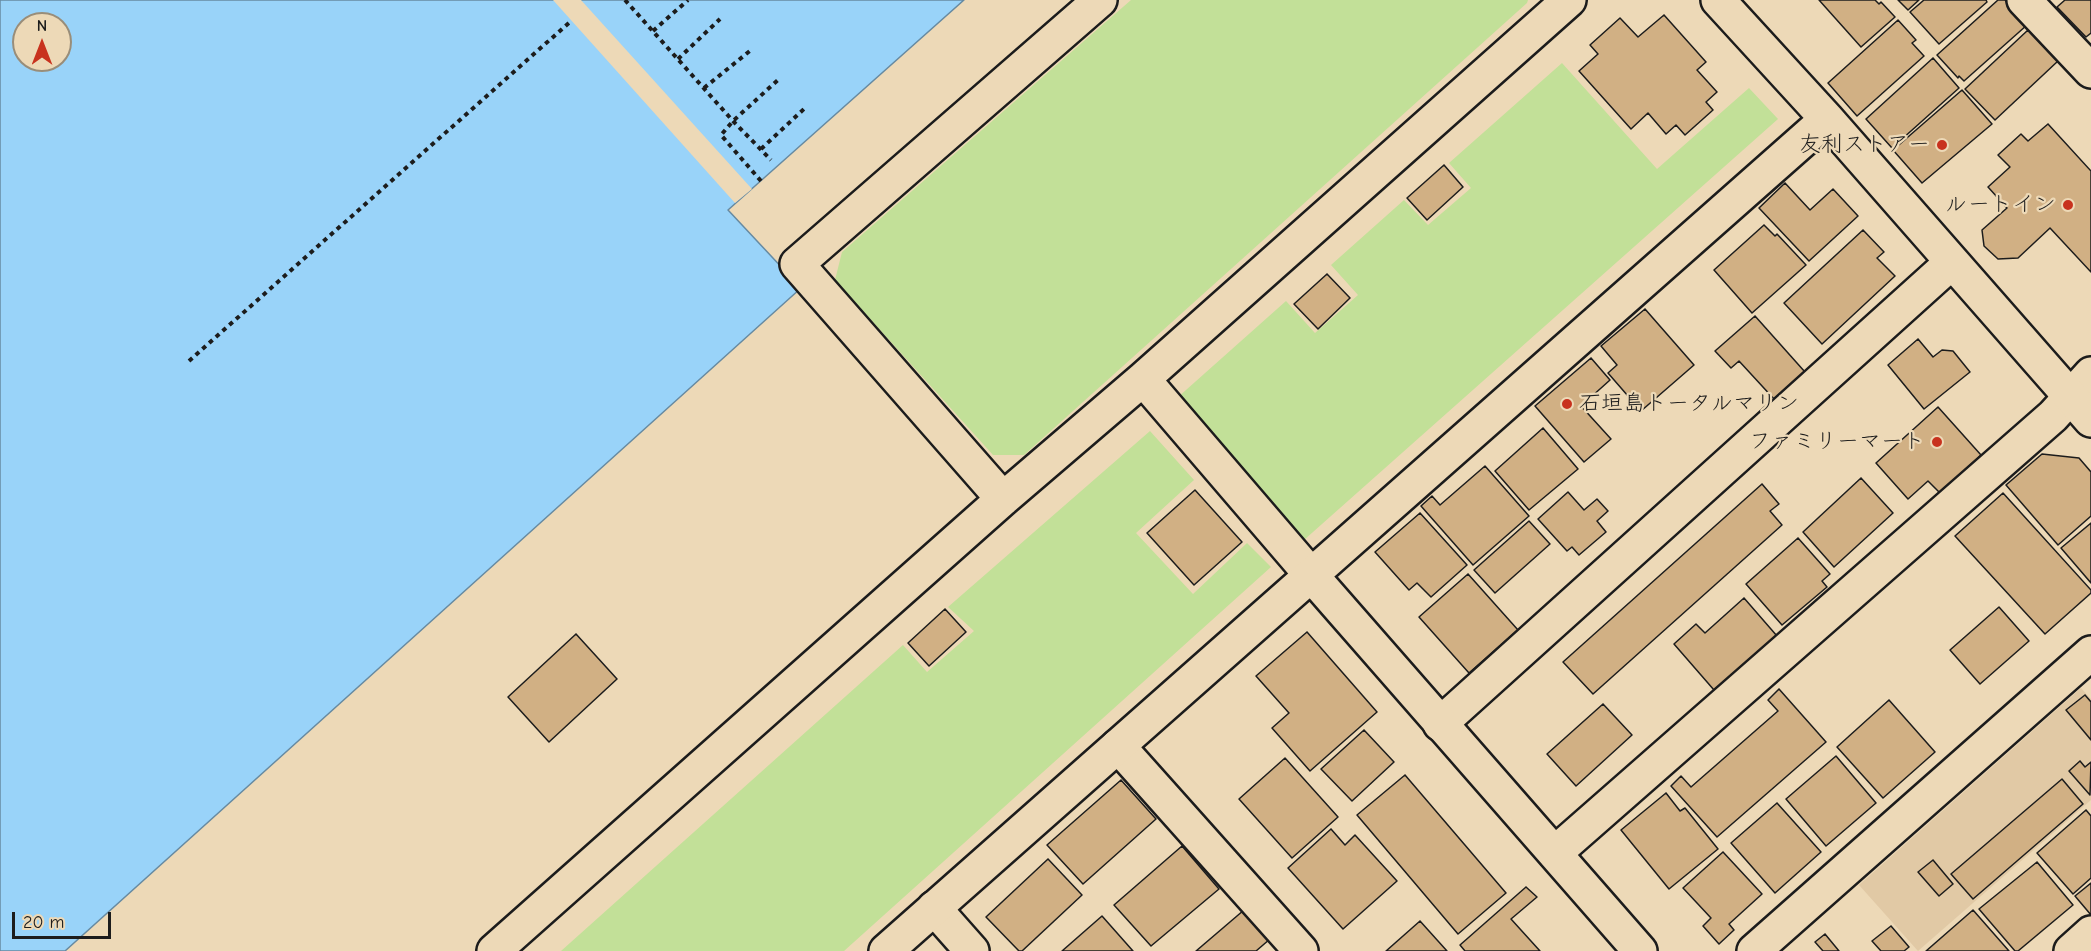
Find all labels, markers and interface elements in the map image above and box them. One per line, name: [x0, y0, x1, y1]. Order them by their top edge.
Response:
north arrow: [12, 12, 72, 72]
text: N: [37, 17, 47, 35]
place label: 友利ストアー: [1799, 132, 1930, 158]
marker: 友利ストアー: [1935, 138, 1949, 152]
place label: ルートイン: [1945, 192, 2056, 218]
marker: ルートイン: [2061, 198, 2075, 212]
place label: 石垣島トータルマリン: [1579, 391, 1799, 417]
marker: 石垣島トータルマリン: [1560, 397, 1574, 411]
place label: ファミリーマート: [1749, 429, 1925, 455]
marker: ファミリーマート: [1930, 435, 1944, 449]
scale bar: [15, 900, 114, 938]
text: 20 m: [23, 912, 64, 933]

